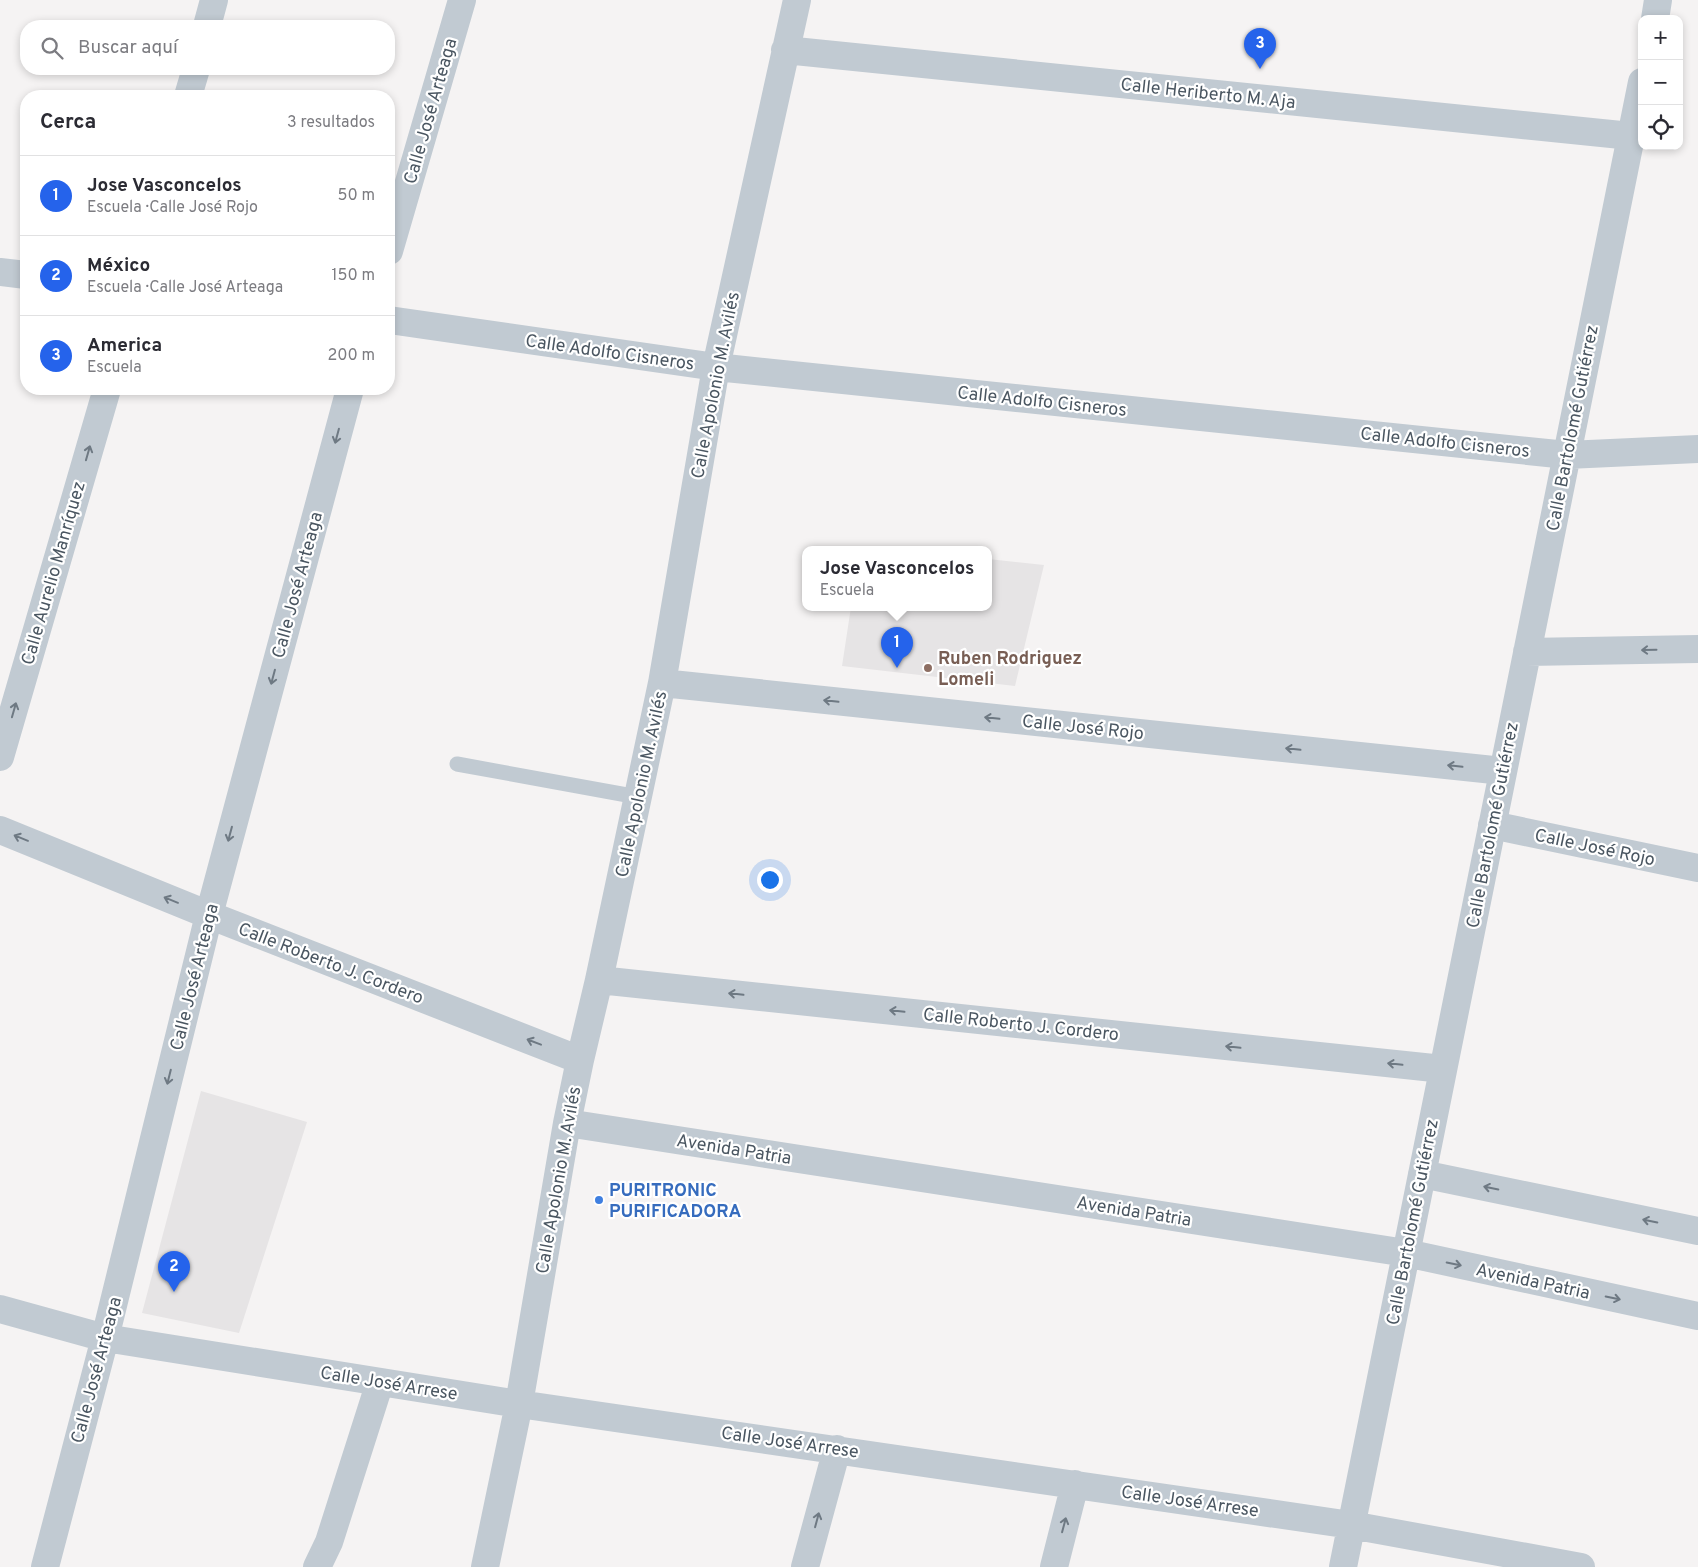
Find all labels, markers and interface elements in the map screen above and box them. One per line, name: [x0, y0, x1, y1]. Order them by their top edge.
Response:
map controls: [1638, 15, 1683, 150]
button: +: [1638, 15, 1683, 60]
search box: [20, 20, 395, 75]
pin: 3: [1244, 28, 1276, 69]
icon: search: [38, 34, 66, 62]
text: Buscar aquí: [78, 36, 178, 60]
street label: Calle José Arteaga: [400, 36, 463, 187]
button: −: [1638, 60, 1683, 105]
street label: Calle Heriberto M. Aja: [1119, 74, 1297, 115]
button: locate: [1638, 105, 1683, 150]
text: Cerca: [40, 109, 96, 136]
text: 3 resultados: [287, 113, 375, 133]
text: Jose Vasconcelos: [87, 174, 242, 198]
text: 1: [53, 186, 59, 206]
text: 50 m: [338, 186, 375, 206]
text: Escuela · Calle José Rojo: [87, 198, 258, 218]
text: México: [87, 254, 150, 278]
text: 2: [51, 266, 61, 286]
text: 150 m: [332, 266, 375, 286]
text: Escuela · Calle José Arteaga: [87, 278, 283, 298]
street label: Calle Apolonio M. Avilés: [687, 290, 746, 481]
street label: Calle Bartolomé Gutiérrez: [1542, 323, 1605, 533]
street label: Calle Adolfo Cisneros: [524, 330, 696, 377]
text: America: [87, 334, 162, 358]
text: 3: [51, 346, 61, 366]
text: 200 m: [327, 346, 375, 366]
text: Escuela: [87, 358, 142, 378]
street label: Calle Adolfo Cisneros: [956, 382, 1128, 423]
street label: Calle Adolfo Cisneros: [1359, 423, 1531, 464]
one-way arrow: [332, 427, 342, 443]
one-way arrow: [84, 445, 93, 461]
street label: Calle Aurelio Manríquez: [17, 479, 92, 668]
street label: Calle José Arteaga: [268, 510, 329, 661]
popup: [802, 546, 992, 611]
text: Jose Vasconcelos: [820, 557, 974, 581]
text: Escuela: [820, 581, 874, 601]
pin: 1: [881, 627, 913, 668]
one-way arrow: [1642, 645, 1658, 655]
place label: Ruben Rodriguez Lomeli: [938, 648, 1082, 692]
marker: Ruben Rodriguez Lomeli: [922, 662, 934, 674]
one-way arrow: [267, 669, 277, 685]
street label: Calle Apolonio M. Avilés: [611, 689, 673, 880]
one-way arrow: [823, 696, 839, 706]
one-way arrow: [9, 702, 19, 718]
street label: Calle José Rojo: [1021, 711, 1145, 746]
one-way arrow: [985, 713, 1001, 723]
street label: Calle Bartolomé Gutiérrez: [1462, 720, 1525, 930]
one-way arrow: [1285, 744, 1301, 754]
one-way arrow: [1447, 761, 1463, 771]
street label: Calle José Rojo: [1532, 824, 1657, 872]
one-way arrow: [225, 826, 235, 842]
one-way arrow: [14, 833, 29, 843]
your location: [757, 867, 783, 893]
one-way arrow: [164, 895, 179, 904]
street label: Calle José Arteaga: [166, 901, 225, 1053]
street label: Calle Roberto J. Cordero: [234, 918, 426, 1010]
one-way arrow: [728, 989, 744, 999]
street label: Calle Roberto J. Cordero: [922, 1004, 1120, 1047]
one-way arrow: [890, 1006, 906, 1016]
one-way arrow: [527, 1037, 542, 1046]
one-way arrow: [1225, 1042, 1241, 1052]
one-way arrow: [1387, 1059, 1403, 1069]
one-way arrow: [164, 1068, 173, 1084]
street label: Calle Apolonio M. Avilés: [532, 1085, 587, 1276]
street label: Calle Bartolomé Gutiérrez: [1382, 1117, 1445, 1327]
street label: Avenida Patria: [675, 1130, 793, 1171]
place label: PURITRONIC PURIFICADORA: [609, 1180, 741, 1224]
one-way arrow: [1484, 1183, 1500, 1192]
street label: Avenida Patria: [1075, 1192, 1193, 1233]
marker: PURITRONIC PURIFICADORA: [593, 1194, 605, 1206]
one-way arrow: [1643, 1216, 1659, 1225]
pin: 2: [158, 1251, 190, 1292]
one-way arrow: [1446, 1259, 1462, 1269]
street label: Avenida Patria: [1474, 1259, 1592, 1306]
one-way arrow: [1604, 1294, 1620, 1303]
street label: Calle José Arteaga: [67, 1295, 128, 1446]
street label: Calle José Arrese: [318, 1362, 459, 1407]
street label: Calle José Arrese: [719, 1422, 860, 1465]
street label: Calle José Arrese: [1119, 1481, 1260, 1524]
one-way arrow: [813, 1512, 823, 1528]
one-way arrow: [1060, 1518, 1070, 1534]

